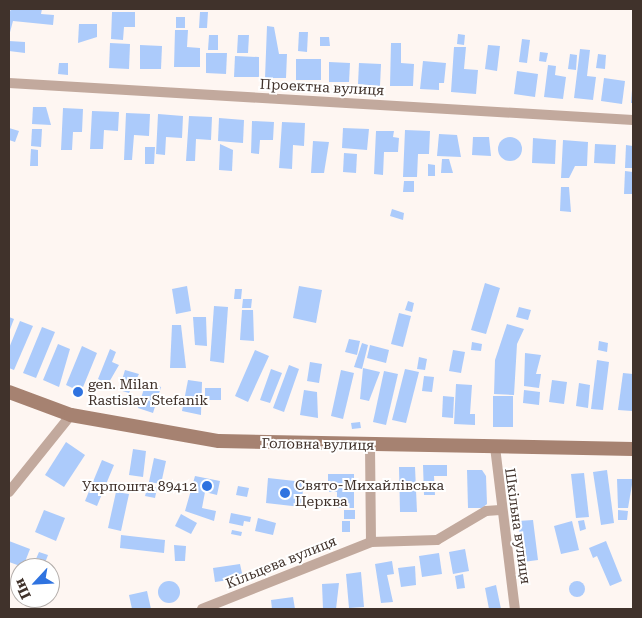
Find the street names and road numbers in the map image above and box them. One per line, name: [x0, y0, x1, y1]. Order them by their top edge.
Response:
street label: Проектна вулиця: [259, 75, 385, 99]
street label: Головна вулиця: [261, 435, 375, 453]
street label: Шкільна вулиця: [502, 467, 534, 585]
street label: Кільцева вулиця: [223, 532, 339, 592]

